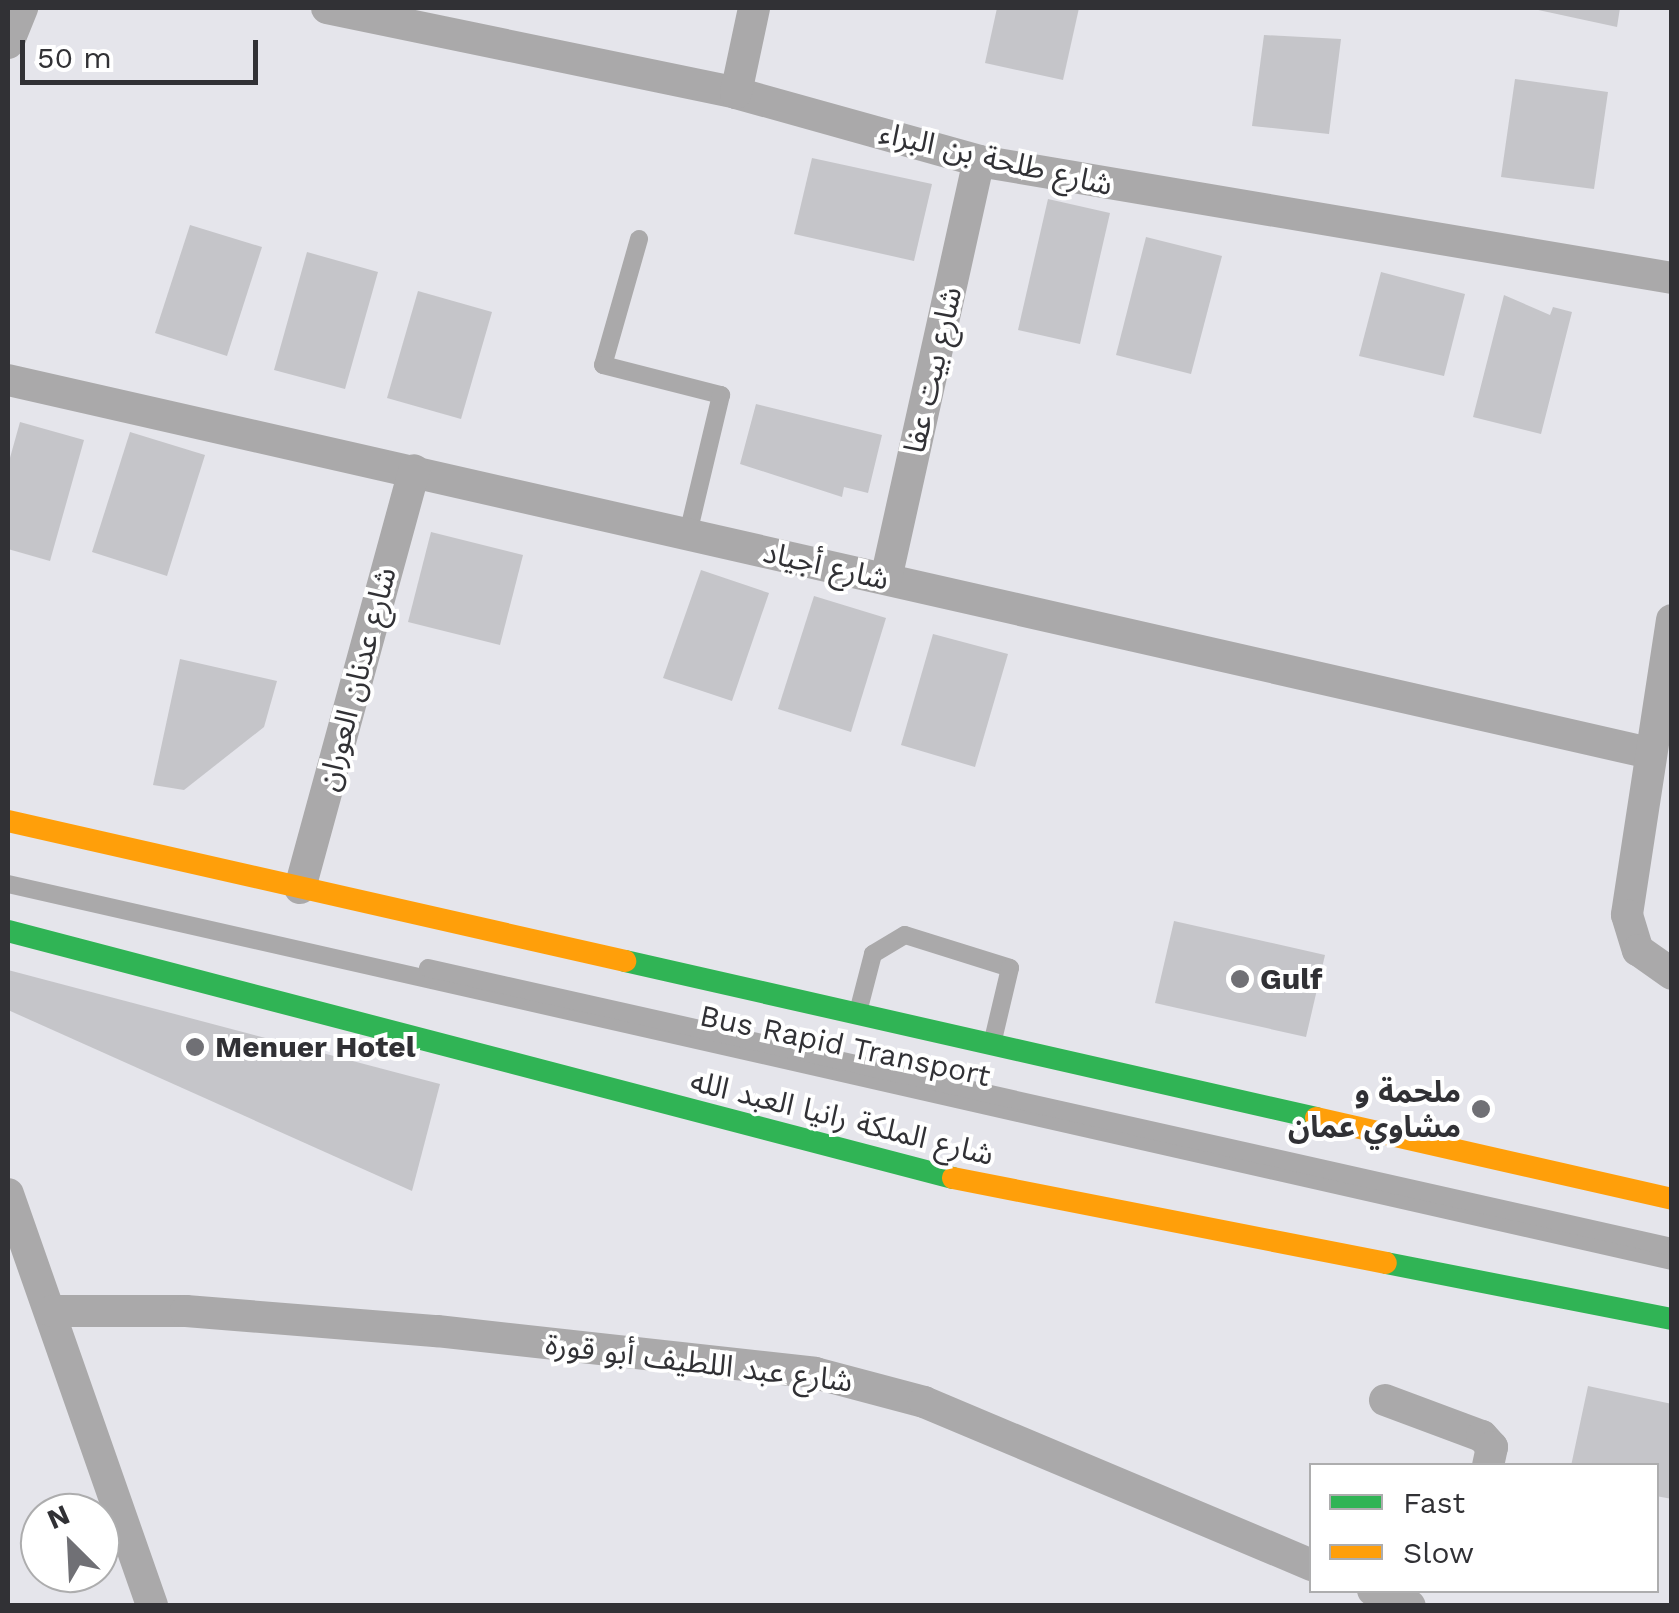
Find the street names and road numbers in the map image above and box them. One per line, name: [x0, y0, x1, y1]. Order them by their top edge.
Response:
street label: شارع طلحة بن البراء: [876, 115, 1116, 203]
street label: شارع بيت عفا: [896, 283, 970, 457]
street label: شارع أجياد: [760, 534, 892, 598]
street label: شارع عدنان العوران: [310, 563, 404, 795]
street label: Bus Rapid Transport: [696, 998, 994, 1094]
street label: شارع الملكة رانيا العبد الله: [687, 1063, 997, 1173]
street label: شارع عبد اللطيف أبو قورة: [544, 1326, 854, 1400]

